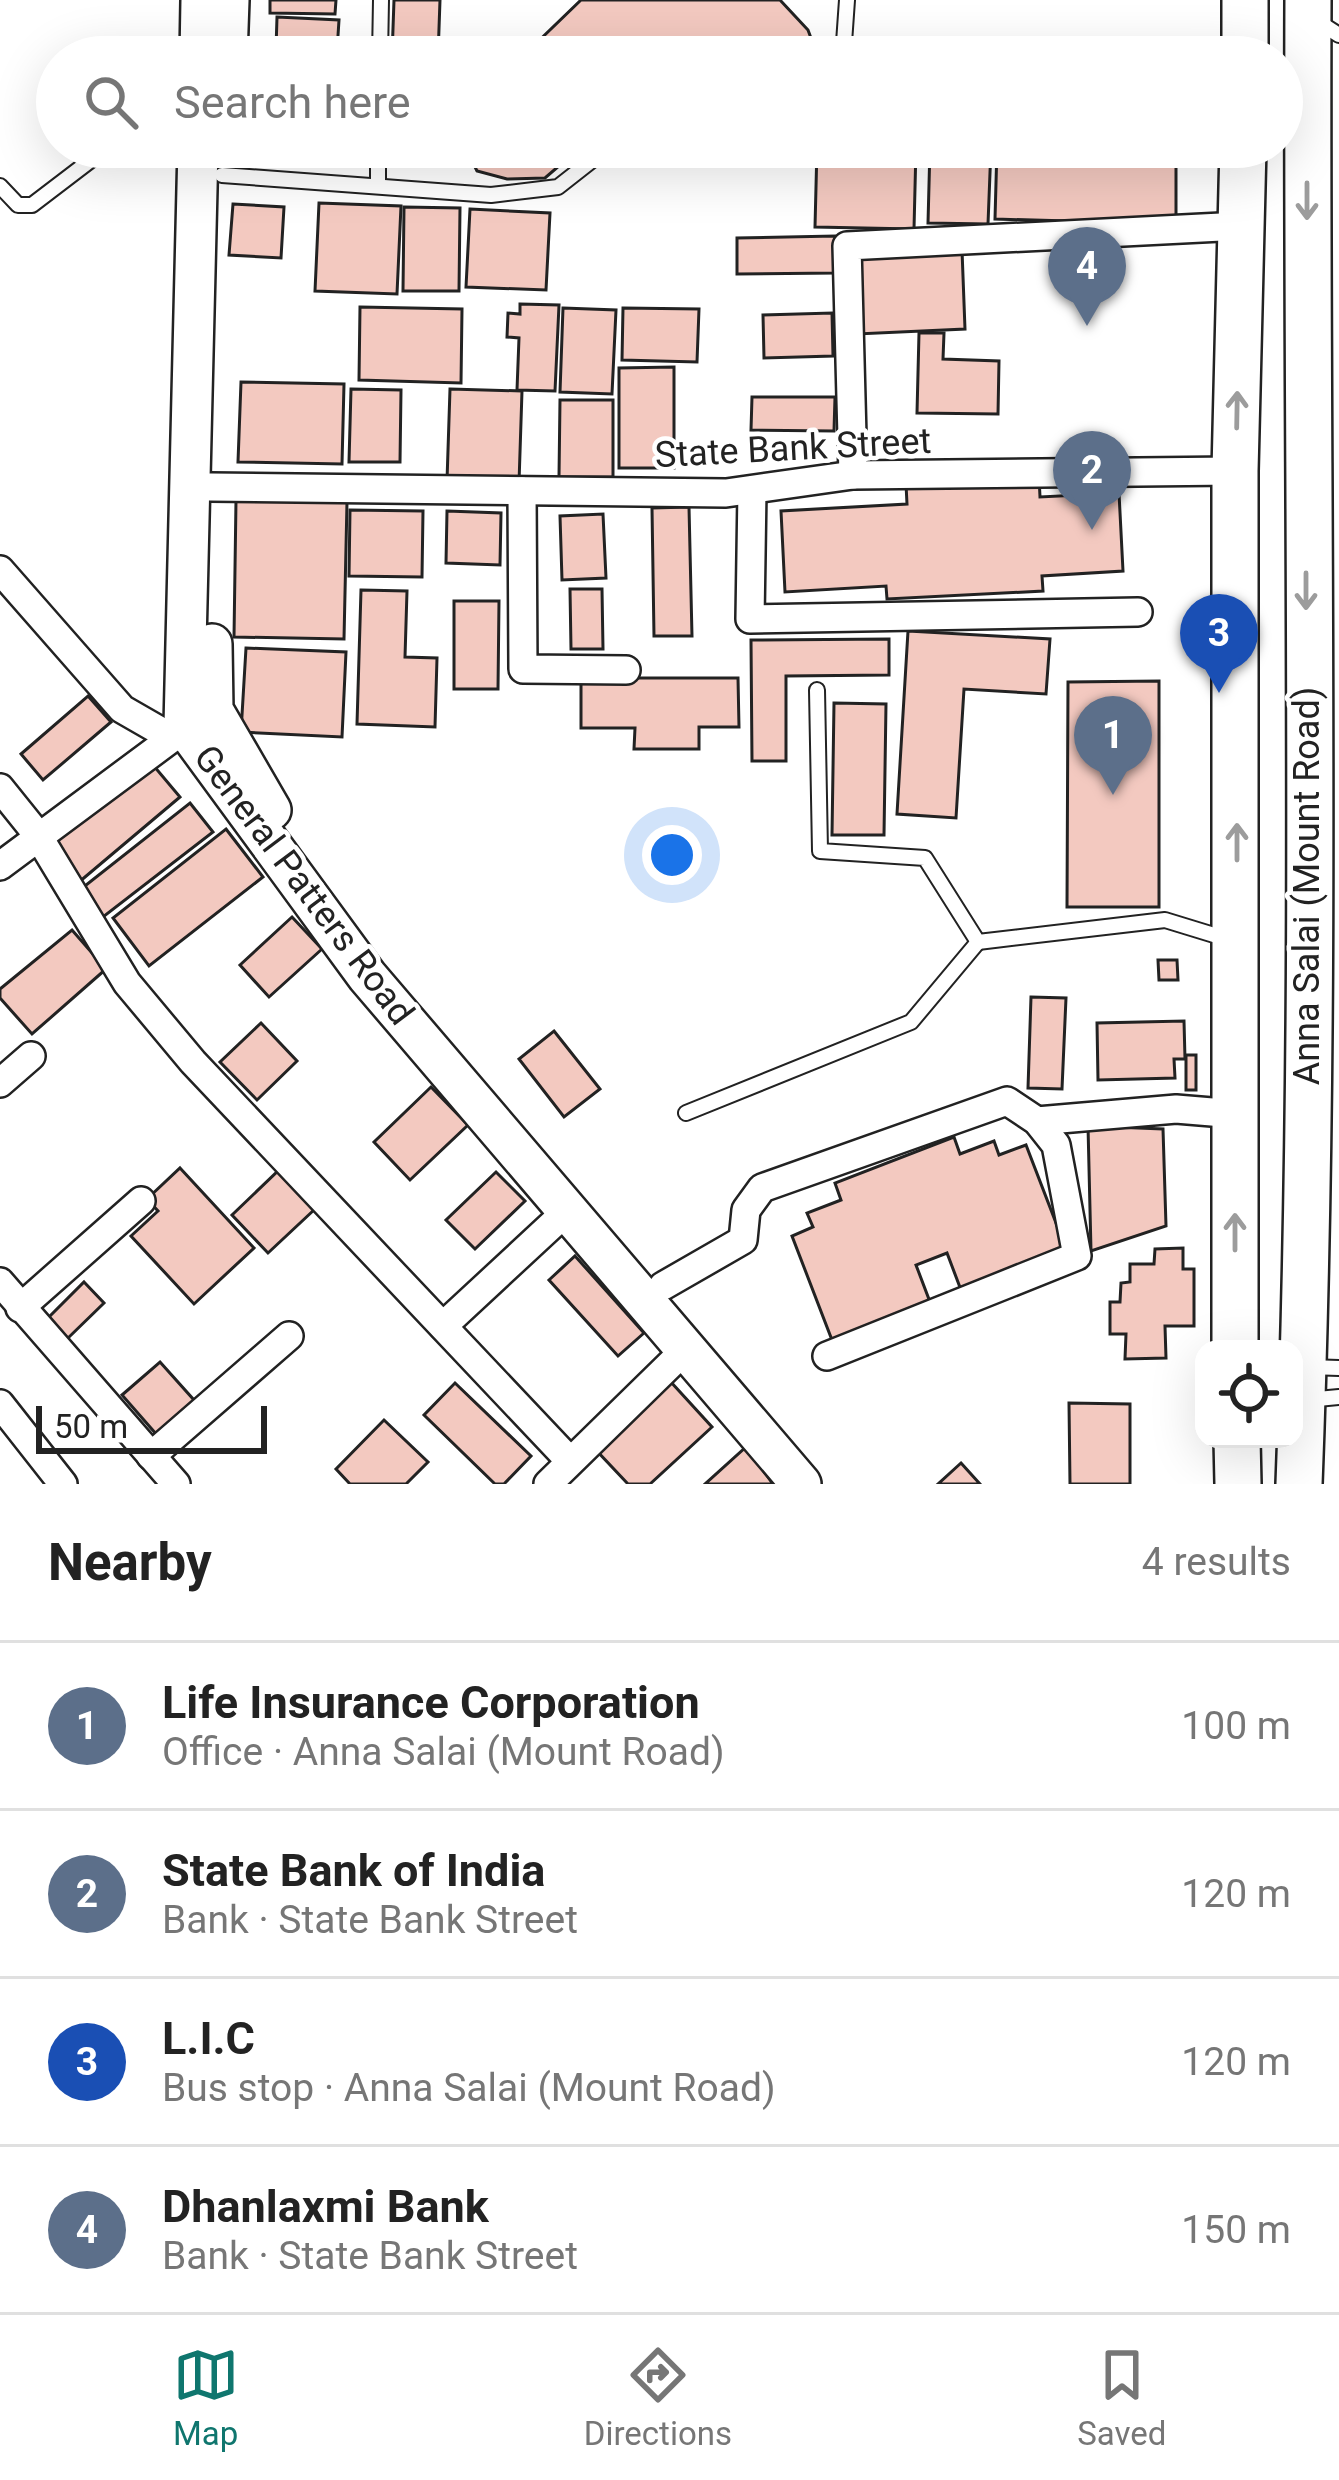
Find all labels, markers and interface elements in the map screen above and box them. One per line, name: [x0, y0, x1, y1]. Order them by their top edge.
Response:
search box: [36, 36, 1303, 168]
icon: search: [78, 69, 144, 135]
text: Search here: [174, 76, 411, 129]
one-way arrow: [1296, 181, 1318, 220]
pin: 4: [1048, 227, 1126, 326]
one-way arrow: [1225, 391, 1248, 430]
street label: State Bank Street: [654, 420, 932, 476]
pin: 2: [1053, 431, 1131, 530]
one-way arrow: [1295, 571, 1317, 610]
pin: 3: [1180, 594, 1258, 693]
street label: Anna Salai (Mount Road): [1286, 687, 1328, 1085]
pin: 1: [1074, 696, 1152, 795]
street label: General Patters Road: [185, 737, 423, 1033]
one-way arrow: [1226, 823, 1248, 862]
your location: [642, 825, 702, 885]
one-way arrow: [1224, 1213, 1246, 1252]
map controls: [1195, 1340, 1303, 1448]
button: locate: [1195, 1340, 1303, 1448]
scale bar: [36, 1400, 267, 1453]
text: 50 m: [54, 1407, 128, 1446]
text: Nearby: [48, 1533, 212, 1592]
text: 4 results: [1142, 1539, 1291, 1585]
text: Life Insurance Corporation: [162, 1676, 700, 1729]
text: 1: [76, 1703, 98, 1749]
text: 100 m: [1181, 1703, 1291, 1749]
text: Office · Anna Salai (Mount Road): [162, 1729, 725, 1775]
text: State Bank of India: [162, 1844, 545, 1897]
text: 2: [76, 1871, 98, 1917]
text: 120 m: [1181, 1871, 1291, 1917]
text: Bank · State Bank Street: [162, 1897, 578, 1943]
text: L.I.C: [162, 2012, 255, 2065]
text: 3: [76, 2039, 98, 2085]
text: 120 m: [1181, 2039, 1291, 2085]
text: Bus stop · Anna Salai (Mount Road): [162, 2065, 776, 2111]
text: Dhanlaxmi Bank: [162, 2180, 489, 2233]
text: 4: [76, 2207, 98, 2253]
text: 150 m: [1181, 2207, 1291, 2253]
text: Bank · State Bank Street: [162, 2233, 578, 2279]
tab: Map: [173, 2342, 239, 2453]
tab: Directions: [584, 2342, 732, 2453]
tab: Saved: [1077, 2342, 1166, 2453]

